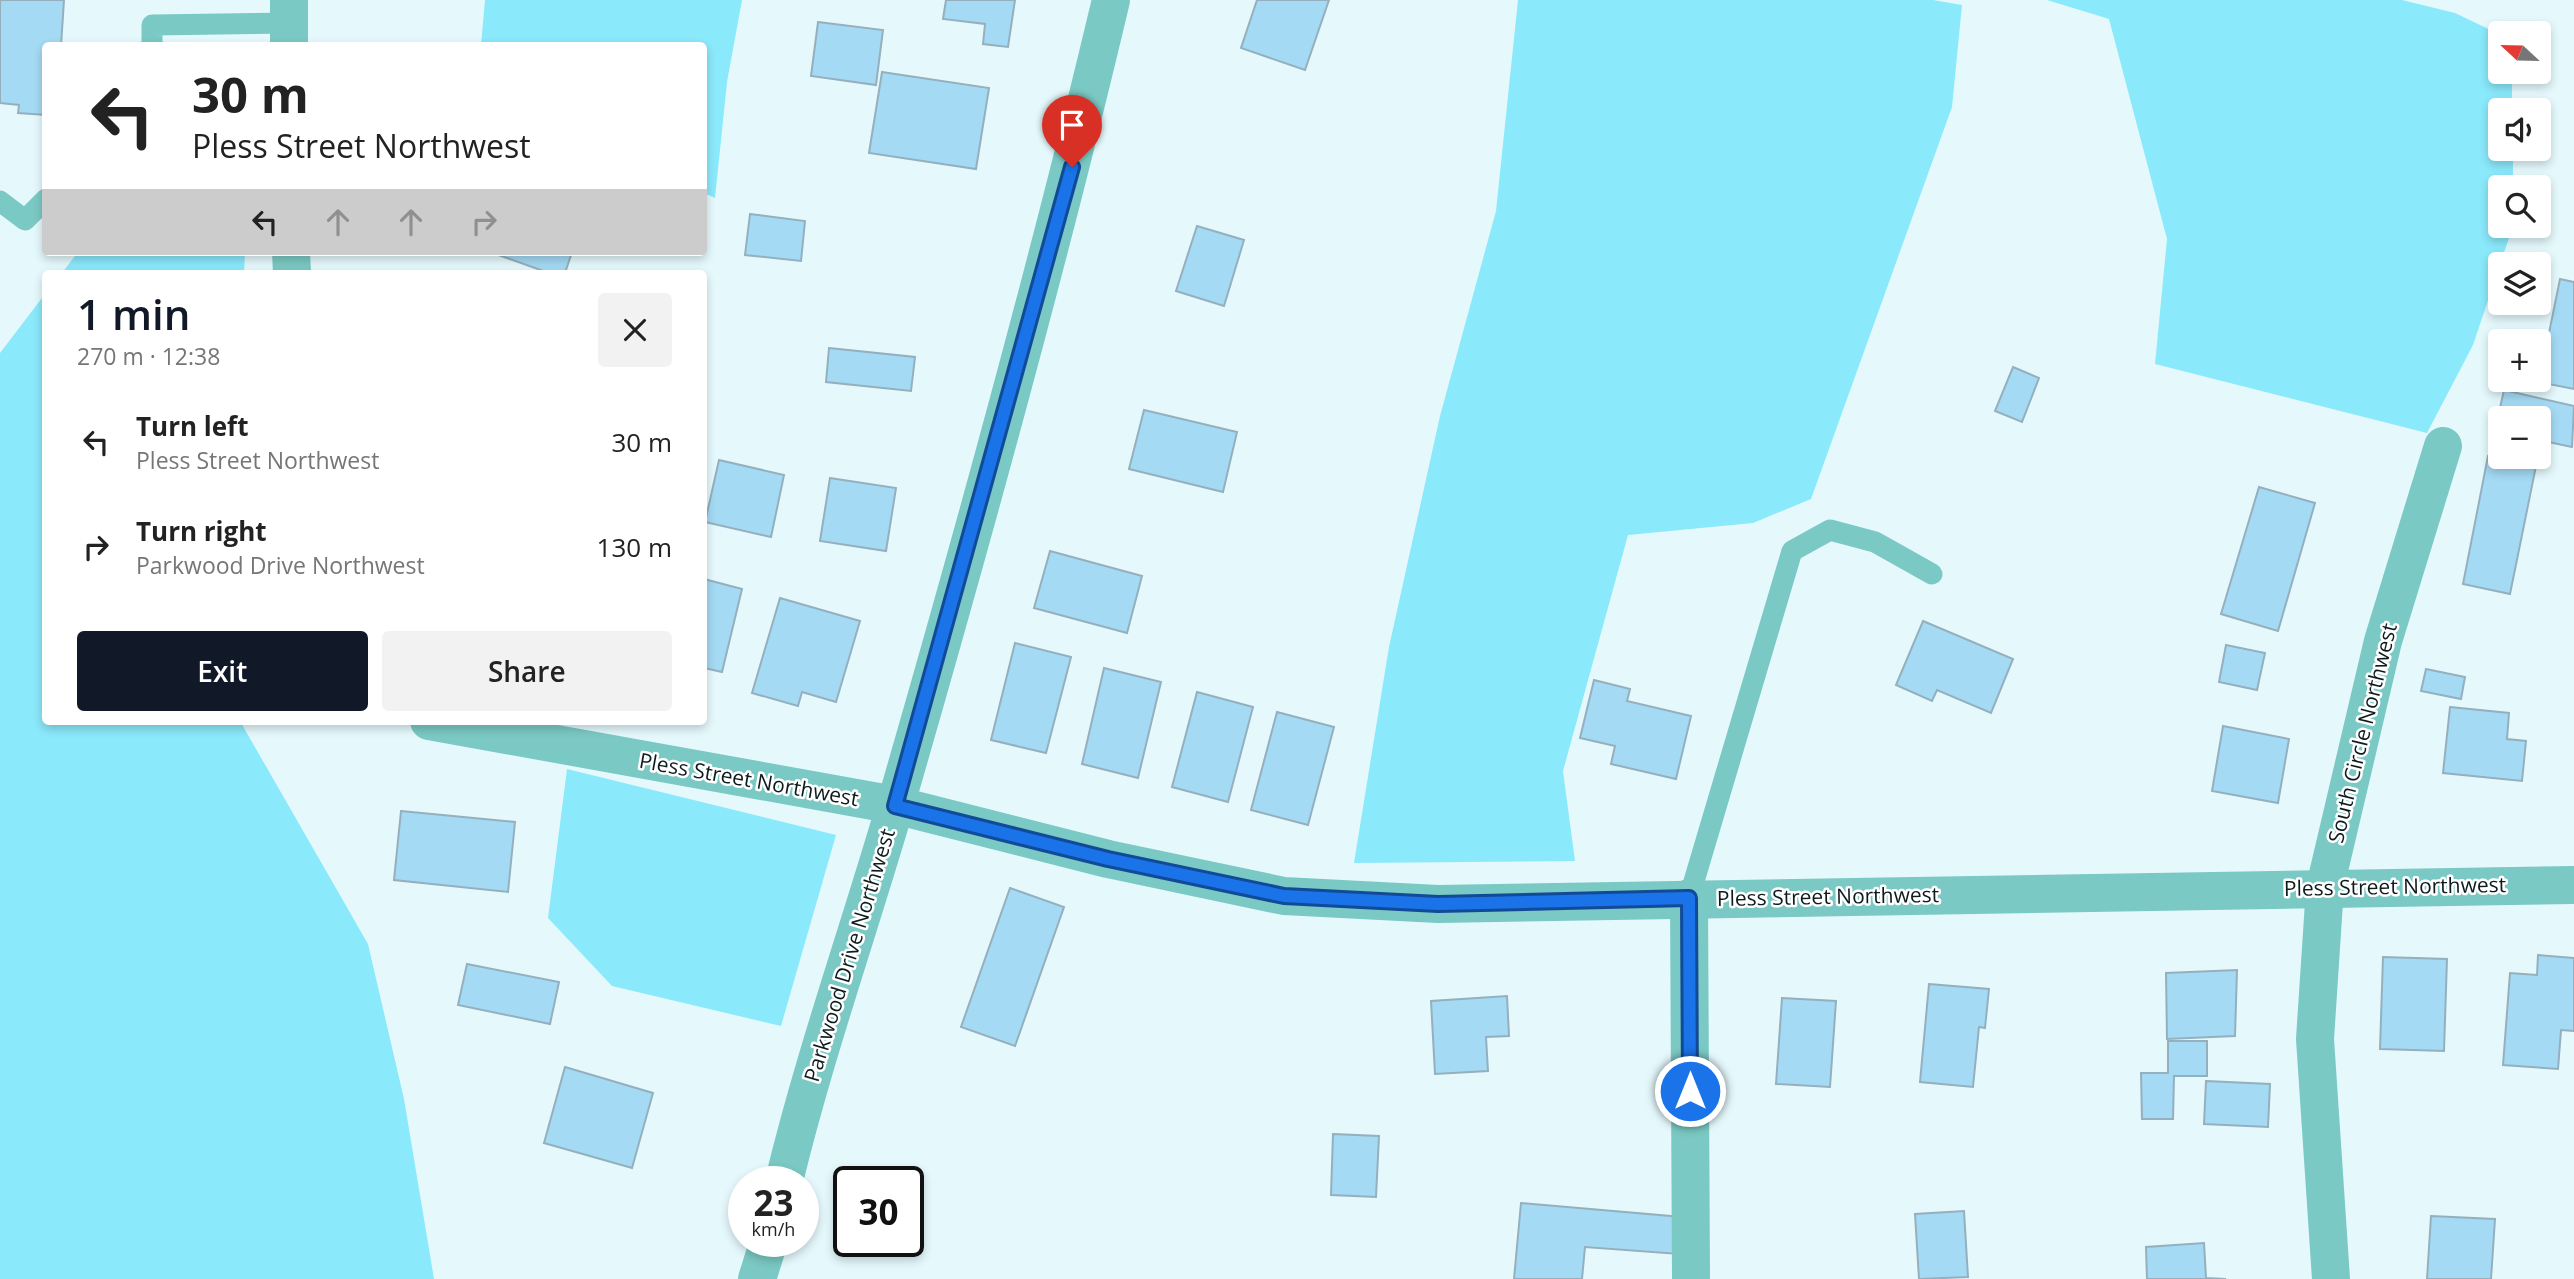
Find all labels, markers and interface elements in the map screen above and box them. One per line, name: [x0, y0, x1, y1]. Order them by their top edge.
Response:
north arrow: [2488, 21, 2552, 84]
map controls: [2488, 21, 2551, 469]
text: 30 m: [192, 61, 309, 127]
icon: left: [77, 70, 168, 161]
pin: [1042, 95, 1102, 167]
button: sound: [2488, 98, 2551, 161]
icon: arrive: [1053, 106, 1091, 144]
text: Pless Street Northwest: [192, 124, 531, 167]
button: search: [2488, 175, 2551, 238]
icon: left: [246, 203, 284, 241]
icon: ahead: [319, 203, 357, 241]
icon: ahead: [392, 203, 430, 241]
icon: right: [465, 203, 503, 241]
button: layers: [2488, 252, 2551, 315]
text: 1 min: [77, 285, 190, 342]
button: close: [598, 293, 672, 367]
button: +: [2488, 329, 2551, 392]
text: 270 m · 12:38: [77, 340, 220, 372]
button: −: [2488, 406, 2551, 469]
text: Turn left: [136, 408, 248, 444]
icon: left: [77, 423, 115, 461]
text: 30 m: [611, 424, 672, 460]
text: Pless Street Northwest: [136, 444, 379, 476]
text: Turn right: [136, 513, 267, 549]
icon: right: [77, 528, 115, 566]
text: 130 m: [597, 529, 672, 565]
text: Parkwood Drive Northwest: [136, 549, 425, 581]
street label: South Circle Northwest: [2321, 620, 2403, 846]
button: Exit: [77, 631, 368, 711]
button: Share: [382, 631, 672, 711]
street label: Pless Street Northwest: [637, 746, 861, 812]
street label: Parkwood Drive Northwest: [797, 825, 901, 1085]
street label: Pless Street Northwest: [2284, 870, 2506, 902]
street label: Pless Street Northwest: [1717, 880, 1939, 912]
position arrow: [1653, 1054, 1727, 1128]
speed limit sign: 30: [833, 1166, 924, 1257]
text: 23: [753, 1179, 794, 1226]
text: km/h: [752, 1217, 795, 1241]

